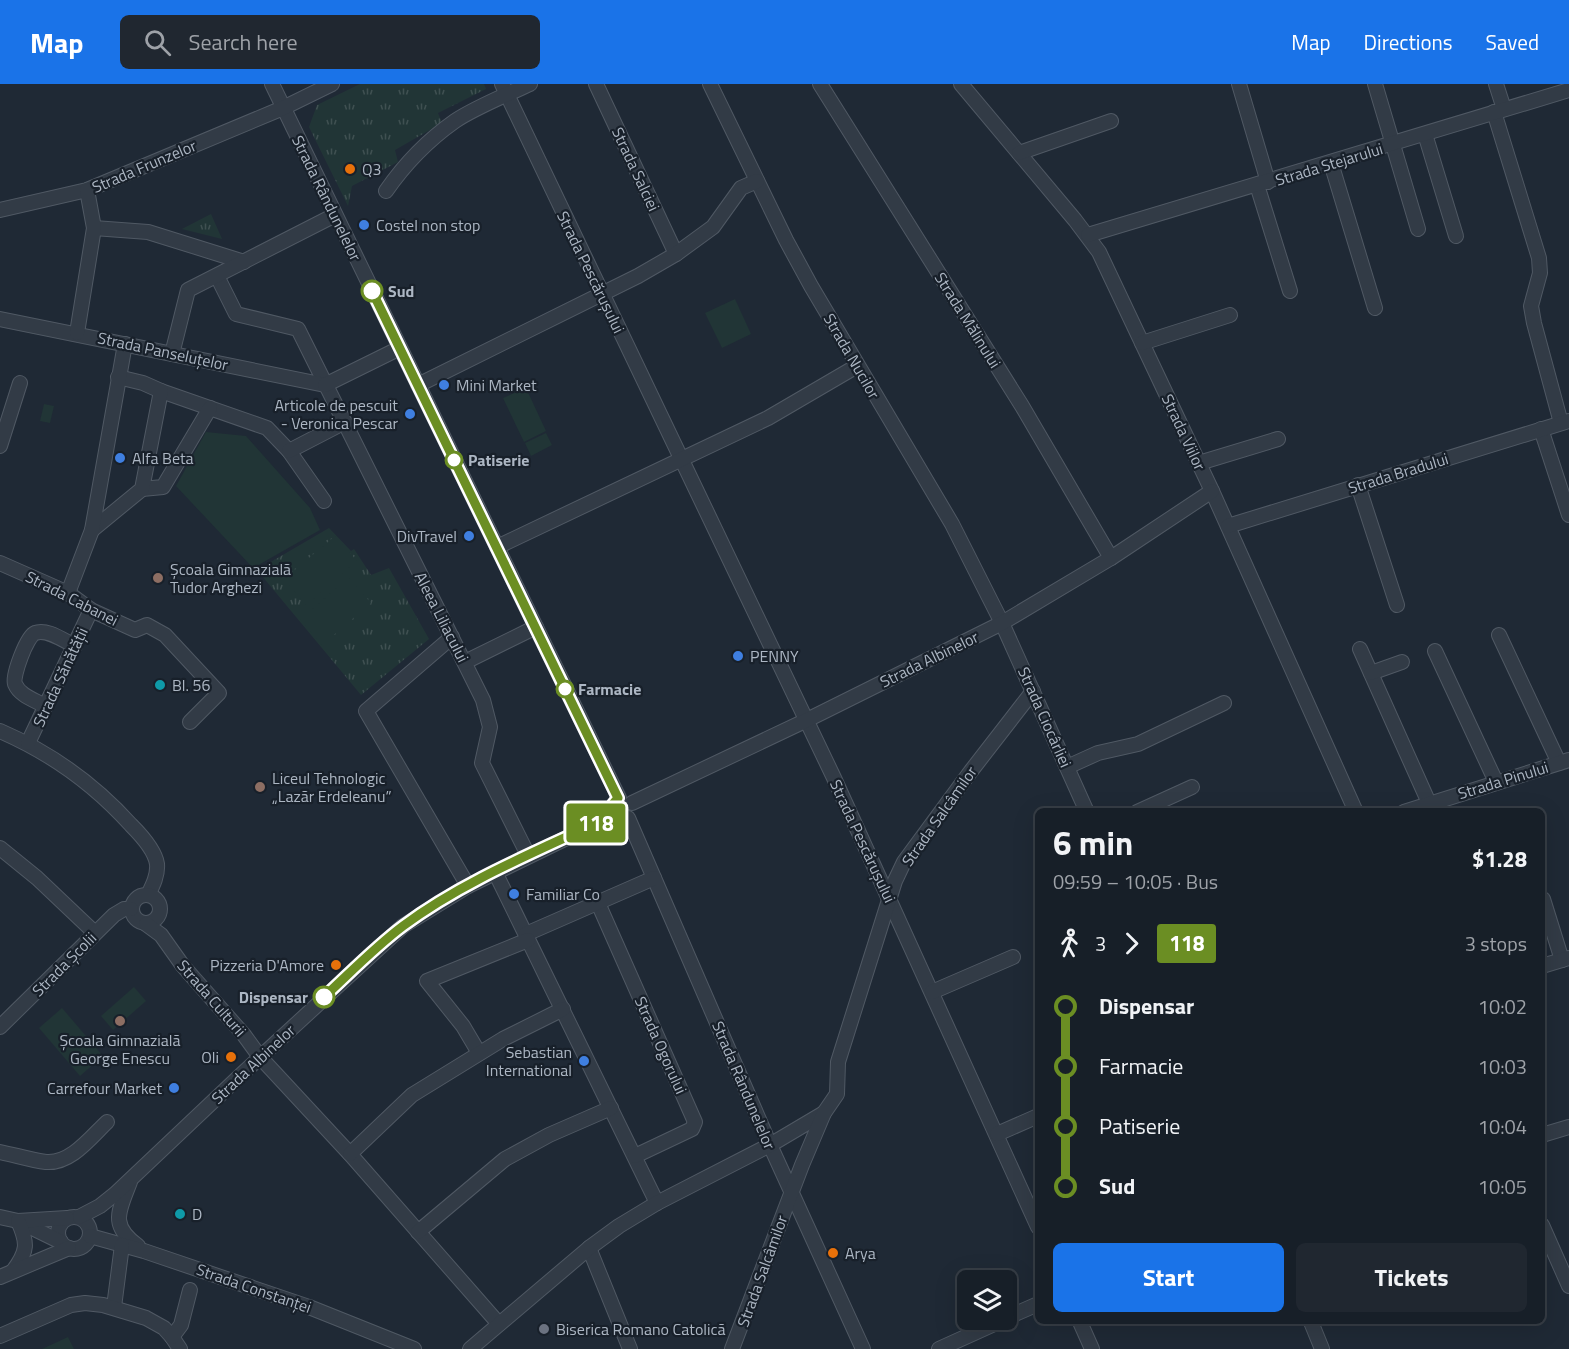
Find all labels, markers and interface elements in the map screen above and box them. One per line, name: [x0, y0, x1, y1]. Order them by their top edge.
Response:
search box: [120, 15, 540, 69]
text: Map: [30, 21, 84, 64]
text: Search here: [189, 25, 298, 59]
icon: search: [141, 26, 174, 59]
text: Map: [1291, 26, 1331, 58]
text: Directions: [1364, 26, 1453, 58]
text: Saved: [1486, 26, 1539, 58]
street label: Strada Salciei: [606, 123, 666, 215]
street label: Strada Rândunelelor: [286, 131, 368, 265]
street label: Strada Frunzelor: [88, 133, 200, 199]
street label: Strada Stejarului: [1272, 136, 1386, 192]
place label: Q3: [362, 157, 382, 181]
marker: Q3: [343, 162, 357, 176]
street label: Strada Pescărușului: [551, 207, 631, 337]
place label: Costel non stop: [376, 213, 480, 237]
marker: Costel non stop: [357, 218, 371, 232]
street label: Strada Mălinului: [929, 267, 1007, 373]
place label: Sud: [388, 279, 414, 303]
marker: Sud: [361, 280, 383, 302]
street label: Strada Nucilor: [818, 309, 886, 404]
street label: Strada Panseluțelor: [96, 325, 231, 377]
place label: Mini Market: [456, 373, 537, 397]
marker: Mini Market: [437, 378, 451, 392]
street label: Strada Viilor: [1156, 390, 1212, 475]
place label: Articole de pescuit - Veronica Pescar: [275, 393, 398, 435]
marker: Articole de pescuit - Veronica Pescar: [403, 407, 417, 421]
place label: Alfa Beta: [132, 446, 194, 470]
street label: Strada Bradului: [1345, 446, 1451, 500]
place label: Patiserie: [468, 448, 529, 472]
marker: Alfa Beta: [113, 451, 127, 465]
marker: Patiserie: [445, 451, 463, 469]
place label: DivTravel: [397, 524, 457, 548]
marker: DivTravel: [462, 529, 476, 543]
place label: Școala Gimnazială Tudor Arghezi: [170, 557, 291, 599]
street label: Strada Cabanei: [22, 564, 122, 632]
street label: Aleea Liliacului: [409, 568, 475, 666]
marker: Școala Gimnazială Tudor Arghezi: [151, 571, 165, 585]
street label: Strada Sănătății: [26, 623, 94, 731]
street label: Strada Albinelor: [876, 625, 983, 693]
place label: PENNY: [750, 644, 799, 668]
marker: PENNY: [731, 649, 745, 663]
street label: Strada Ciocârliei: [1012, 663, 1078, 771]
place label: Bl. 56: [172, 673, 210, 697]
place label: Farmacie: [578, 677, 641, 701]
marker: Bl. 56: [153, 678, 167, 692]
marker: Farmacie: [556, 680, 574, 698]
street label: Strada Pinului: [1455, 755, 1551, 805]
street label: Strada Salcâmilor: [895, 761, 983, 871]
place label: Liceul Tehnologic „Lazăr Erdeleanu”: [272, 766, 391, 808]
street label: Strada Pescărușului: [824, 776, 902, 906]
marker: Liceul Tehnologic „Lazăr Erdeleanu”: [253, 780, 267, 794]
line badge: 118: [562, 804, 630, 842]
text: 118: [578, 807, 614, 839]
text: 6 min: [1053, 818, 1133, 868]
text: $1.28: [1472, 842, 1527, 876]
text: 09:59 – 10:05 · Bus: [1053, 866, 1218, 897]
place label: Familiar Co: [526, 882, 600, 906]
marker: Familiar Co: [507, 887, 521, 901]
street label: Strada Școlii: [26, 926, 102, 1002]
icon: walk: [1053, 927, 1086, 960]
icon: forward: [1115, 927, 1148, 960]
text: 118: [1169, 927, 1204, 959]
text: 3: [1095, 928, 1106, 959]
text: 3 stops: [1465, 928, 1527, 959]
place label: Pizzeria D'Amore: [210, 953, 324, 977]
street label: Strada Culturii: [172, 954, 252, 1042]
marker: Pizzeria D'Amore: [329, 958, 343, 972]
place label: Dispensar: [239, 985, 308, 1009]
marker: Dispensar: [313, 986, 335, 1008]
text: Dispensar: [1099, 989, 1194, 1023]
text: 10:02: [1478, 991, 1527, 1022]
street label: Strada Ogorului: [629, 992, 693, 1098]
marker: Școala Gimnazială George Enescu: [113, 1014, 127, 1028]
street label: Strada Rândunelelor: [706, 1017, 782, 1153]
street label: Strada Albinelor: [206, 1018, 301, 1109]
place label: Școala Gimnazială George Enescu: [59, 1028, 181, 1070]
place label: Sebastian International: [486, 1040, 572, 1082]
place label: Oli: [201, 1045, 219, 1069]
text: Farmacie: [1099, 1049, 1183, 1083]
marker: Oli: [224, 1050, 238, 1064]
text: 10:03: [1478, 1051, 1527, 1082]
marker: Sebastian International: [577, 1054, 591, 1068]
place label: Carrefour Market: [47, 1076, 162, 1100]
marker: Carrefour Market: [167, 1081, 181, 1095]
text: Patiserie: [1099, 1109, 1180, 1143]
text: 10:04: [1478, 1111, 1527, 1142]
text: Sud: [1099, 1169, 1135, 1203]
text: 10:05: [1478, 1171, 1527, 1202]
place label: D: [192, 1202, 202, 1226]
marker: D: [173, 1207, 187, 1221]
street label: Strada Salcâmilor: [731, 1211, 794, 1330]
place label: Arya: [845, 1241, 876, 1265]
button: Start: [1053, 1243, 1284, 1312]
button: Tickets: [1296, 1243, 1527, 1312]
marker: Arya: [826, 1246, 840, 1260]
street label: Strada Constanței: [193, 1257, 315, 1319]
map controls: [957, 1270, 1017, 1330]
button: layers: [957, 1270, 1017, 1330]
place label: Biserica Romano Catolică: [556, 1317, 726, 1341]
marker: Biserica Romano Catolică: [537, 1322, 551, 1336]

